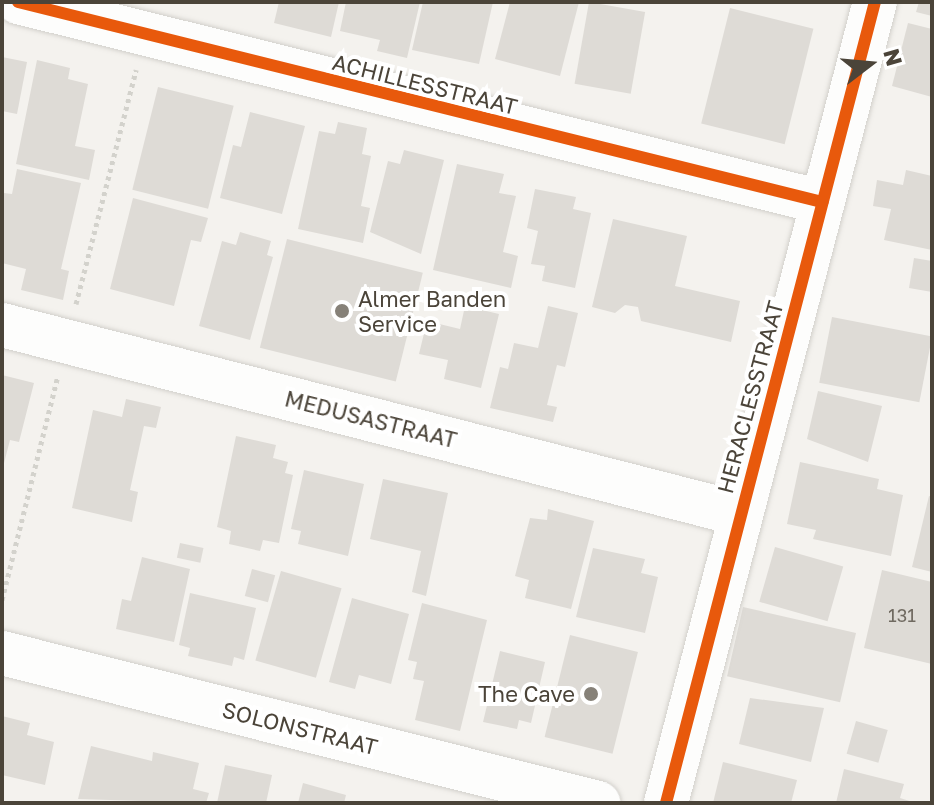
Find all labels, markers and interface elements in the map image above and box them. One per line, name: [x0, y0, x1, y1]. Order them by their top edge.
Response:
north arrow: [830, 24, 910, 104]
text: N: [878, 45, 909, 69]
street label: ACHILLESSTRAAT: [330, 48, 520, 120]
place label: Almer Banden Service: [358, 285, 506, 336]
street label: HERACLESSTRAAT: [712, 298, 788, 496]
marker: Almer Banden Service: [333, 302, 351, 320]
street label: MEDUSASTRAAT: [282, 385, 460, 453]
house number: 131: [888, 604, 916, 626]
place label: The Cave: [478, 681, 575, 707]
marker: The Cave: [582, 685, 600, 703]
street label: SOLONSTRAAT: [220, 696, 380, 760]

